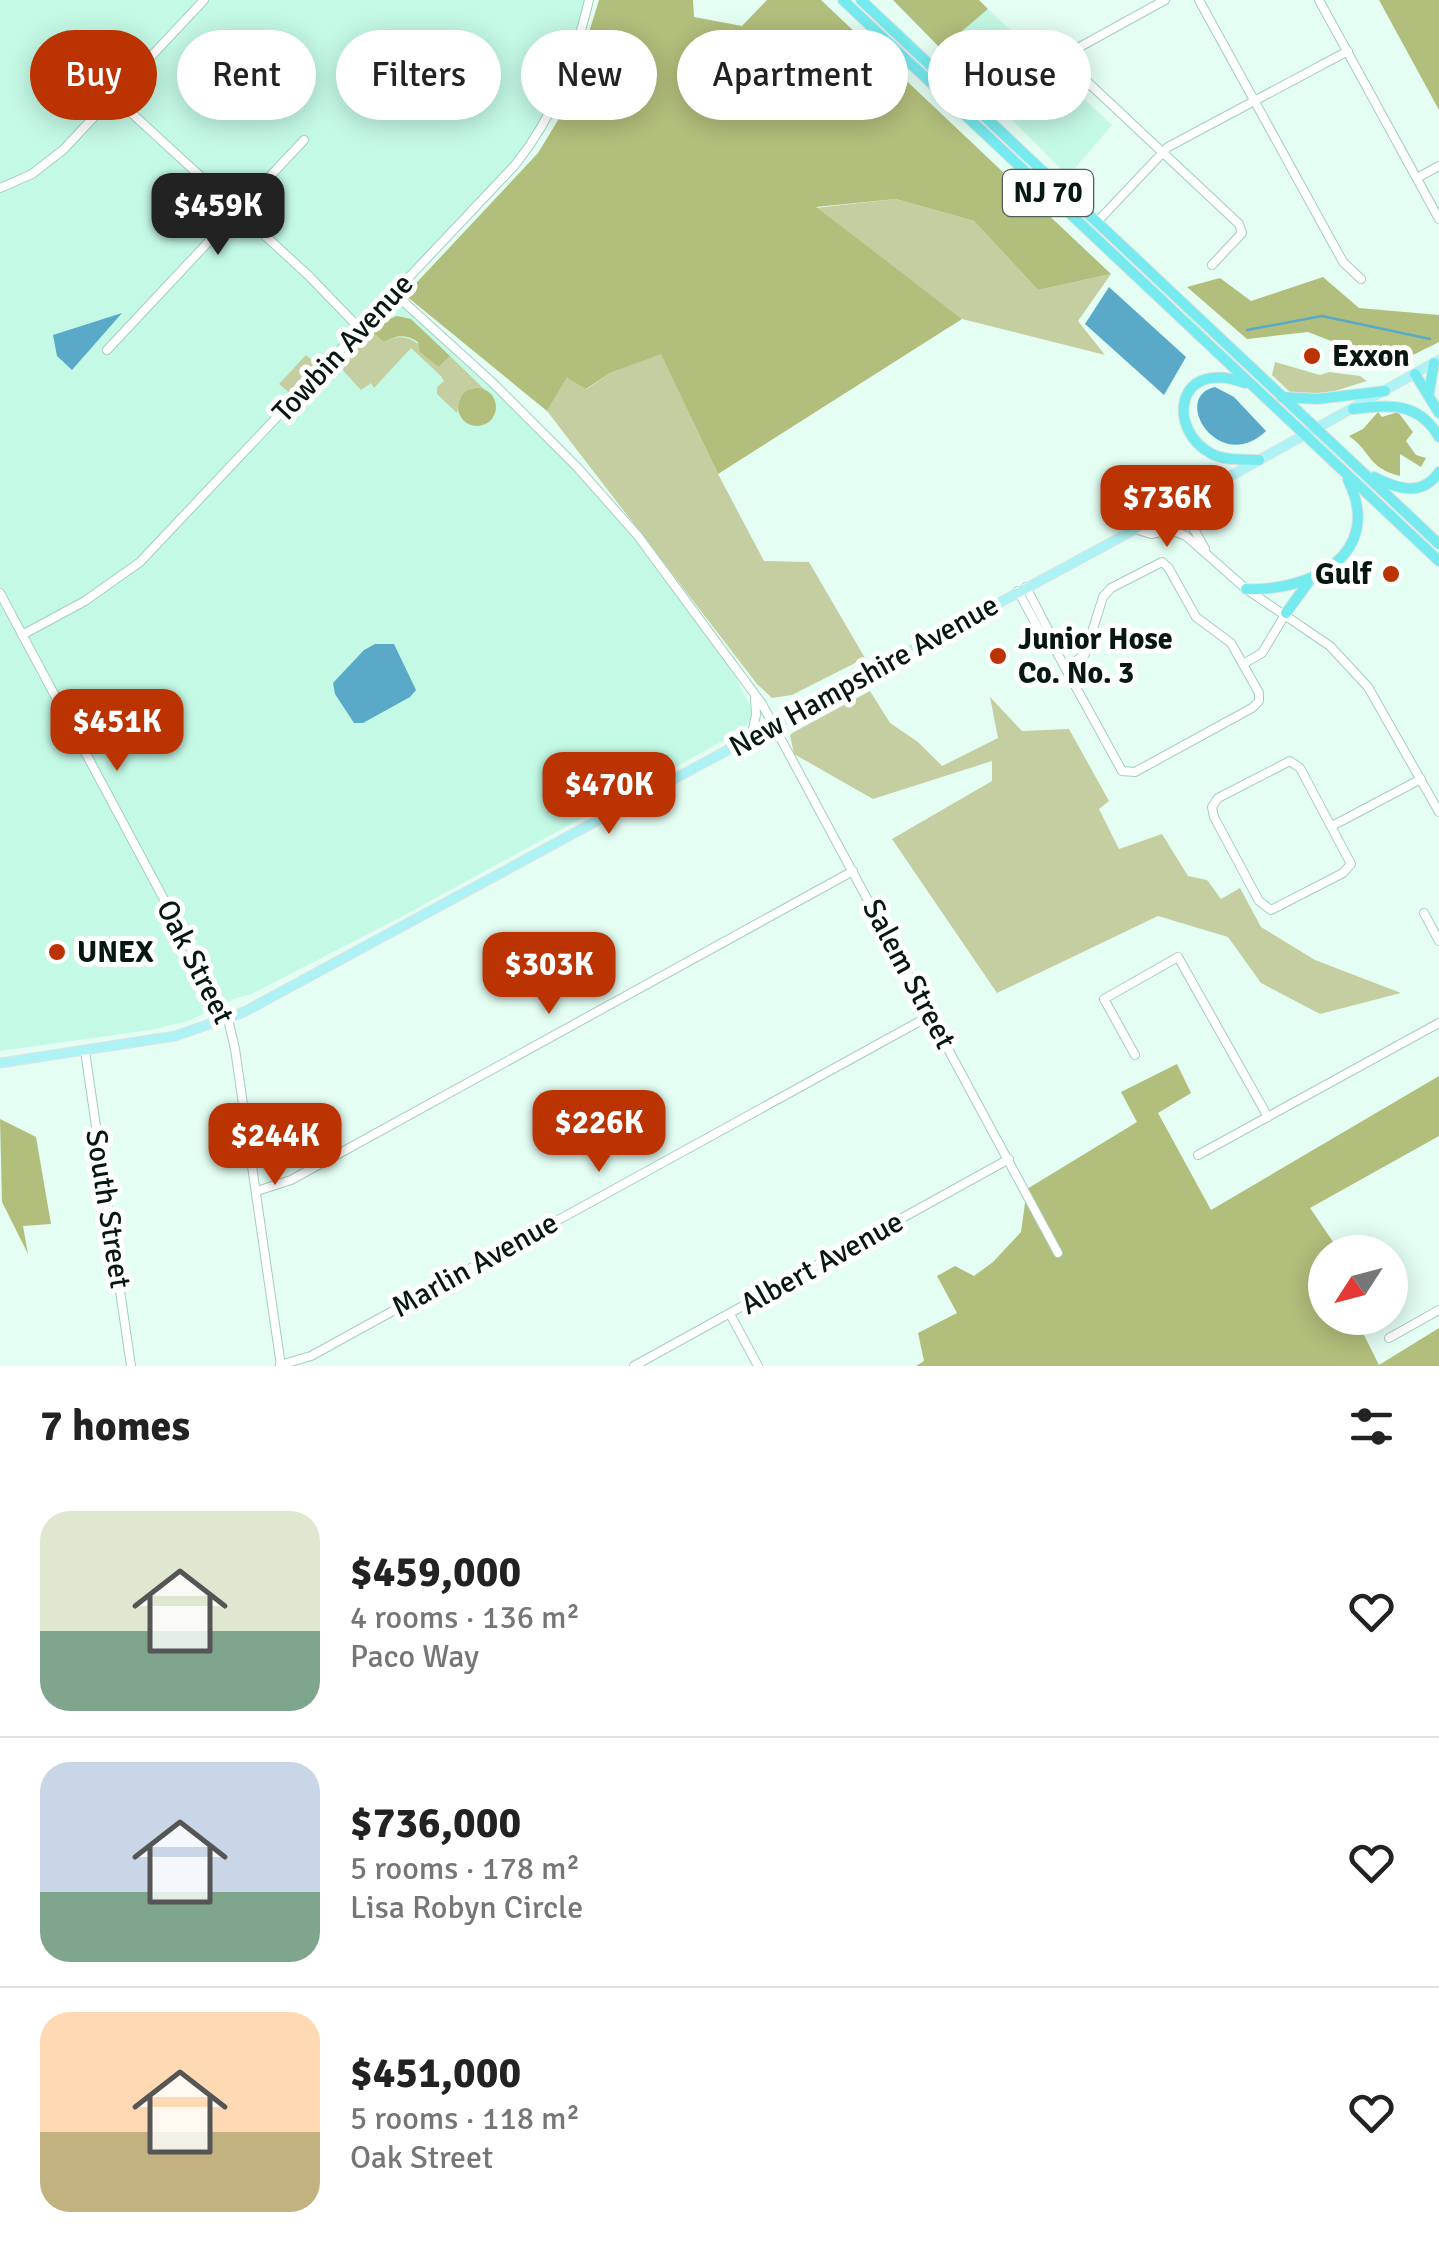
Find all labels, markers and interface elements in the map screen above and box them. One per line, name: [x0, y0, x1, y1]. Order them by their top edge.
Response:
chip: Buy: [30, 30, 157, 120]
chip: Rent: [177, 30, 316, 120]
chip: Filters: [336, 30, 501, 120]
chip: New: [521, 30, 657, 120]
chip: Apartment: [677, 30, 908, 120]
chip: House: [928, 30, 1091, 120]
road number: NJ 70: [1003, 170, 1093, 216]
pin: $459K: [148, 173, 288, 258]
text: $459K: [174, 186, 262, 225]
street label: Towbin Avenue: [265, 266, 421, 430]
place label: Exxon: [1332, 338, 1410, 375]
marker: Exxon: [1301, 345, 1323, 367]
pin: $736K: [1097, 465, 1237, 550]
text: $736K: [1123, 478, 1211, 517]
place label: Gulf: [1315, 556, 1373, 593]
marker: Gulf: [1380, 563, 1402, 585]
street label: New Hampshire Avenue: [723, 587, 1005, 765]
place label: Junior Hose Co. No. 3: [1018, 621, 1173, 692]
marker: Junior Hose Co. No. 3: [987, 645, 1009, 667]
pin: $451K: [47, 689, 187, 774]
text: $451K: [73, 702, 161, 741]
pin: $470K: [539, 752, 679, 837]
text: $470K: [565, 765, 653, 804]
street label: Salem Street: [854, 893, 964, 1055]
street label: Oak Street: [148, 894, 242, 1030]
pin: $303K: [479, 932, 619, 1017]
place label: UNEX: [77, 934, 154, 971]
marker: UNEX: [46, 941, 68, 963]
text: $303K: [505, 945, 593, 984]
pin: $226K: [529, 1090, 669, 1175]
pin: $244K: [205, 1103, 345, 1188]
text: $226K: [555, 1103, 643, 1142]
text: $244K: [231, 1116, 319, 1155]
street label: South Street: [77, 1127, 139, 1291]
street label: Albert Avenue: [734, 1203, 910, 1323]
street label: Marlin Avenue: [386, 1204, 564, 1326]
north arrow: [1308, 1235, 1408, 1335]
map controls: [1308, 1235, 1408, 1335]
icon: filters: [1344, 1399, 1399, 1454]
text: 7 homes: [40, 1401, 190, 1452]
text: $459,000: [350, 1547, 521, 1598]
icon: home: [120, 1551, 240, 1671]
icon: heart: [1344, 1584, 1399, 1639]
text: 4 rooms · 136 m²: [350, 1598, 580, 1637]
text: Paco Way: [350, 1637, 479, 1676]
text: $736,000: [350, 1798, 521, 1849]
icon: home: [120, 1802, 240, 1922]
icon: heart: [1344, 1835, 1399, 1890]
text: 5 rooms · 178 m²: [350, 1849, 580, 1888]
text: Lisa Robyn Circle: [350, 1888, 583, 1927]
text: $451,000: [350, 2048, 521, 2099]
icon: home: [120, 2052, 240, 2172]
icon: heart: [1344, 2085, 1399, 2140]
text: 5 rooms · 118 m²: [350, 2099, 580, 2138]
text: Oak Street: [350, 2138, 493, 2177]

